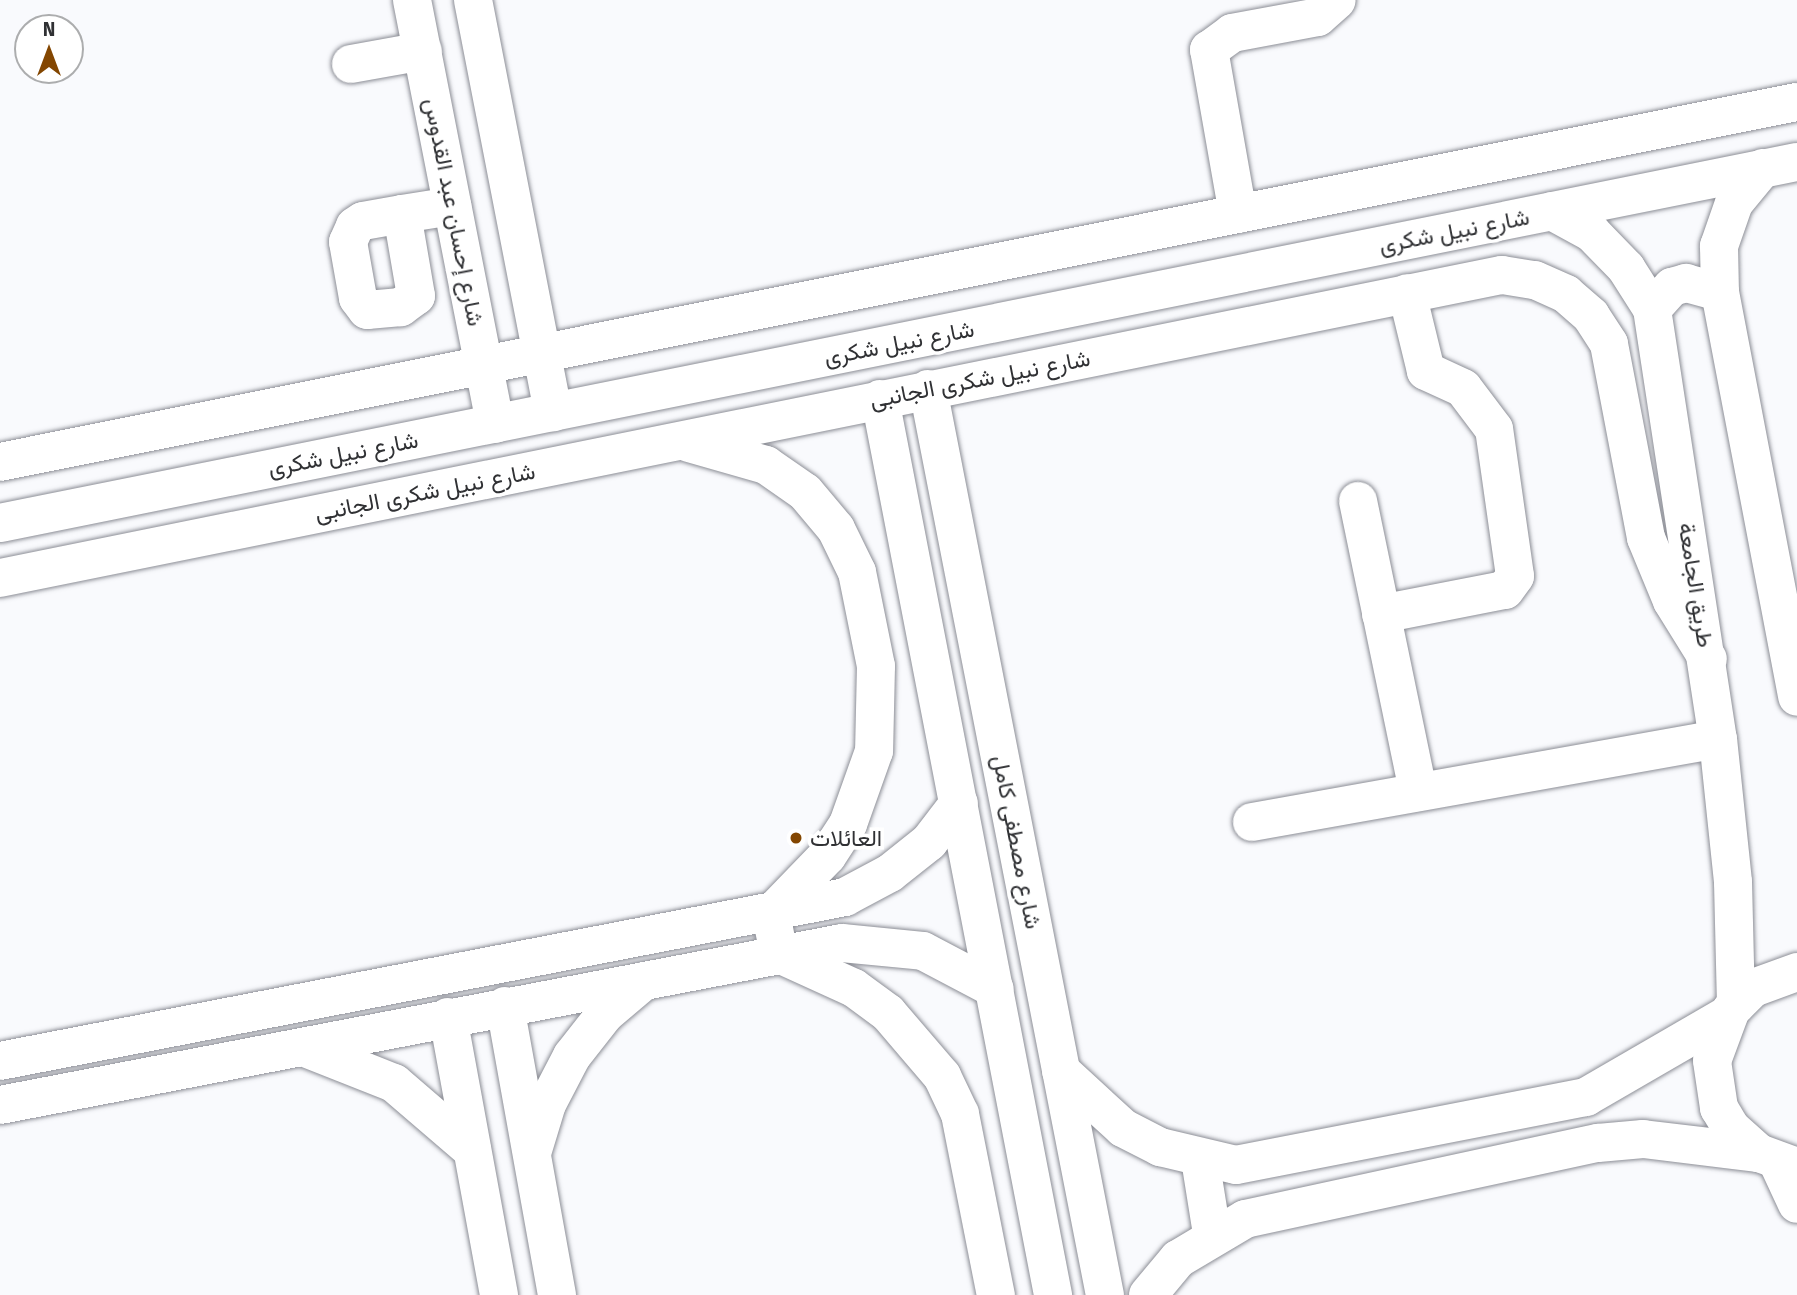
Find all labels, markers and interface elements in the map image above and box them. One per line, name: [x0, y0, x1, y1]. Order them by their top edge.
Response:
north arrow: [14, 14, 84, 84]
text: N: [43, 18, 55, 41]
street label: شارع إحسان عبد القدوس: [418, 96, 490, 328]
street label: شارع نبيل شكرى: [1377, 203, 1531, 259]
street label: شارع نبيل شكرى: [822, 315, 976, 371]
street label: شارع نبيل شكرى الجانبى: [867, 344, 1093, 414]
street label: شارع نبيل شكرى: [266, 426, 420, 482]
street label: شارع نبيل شكرى الجانبى: [312, 457, 538, 527]
street label: طريق الجامعة: [1673, 521, 1719, 649]
street label: شارع مصطفى كامل: [987, 753, 1047, 931]
place label: العائلات: [810, 824, 882, 852]
marker: العائلات: [788, 830, 804, 846]

